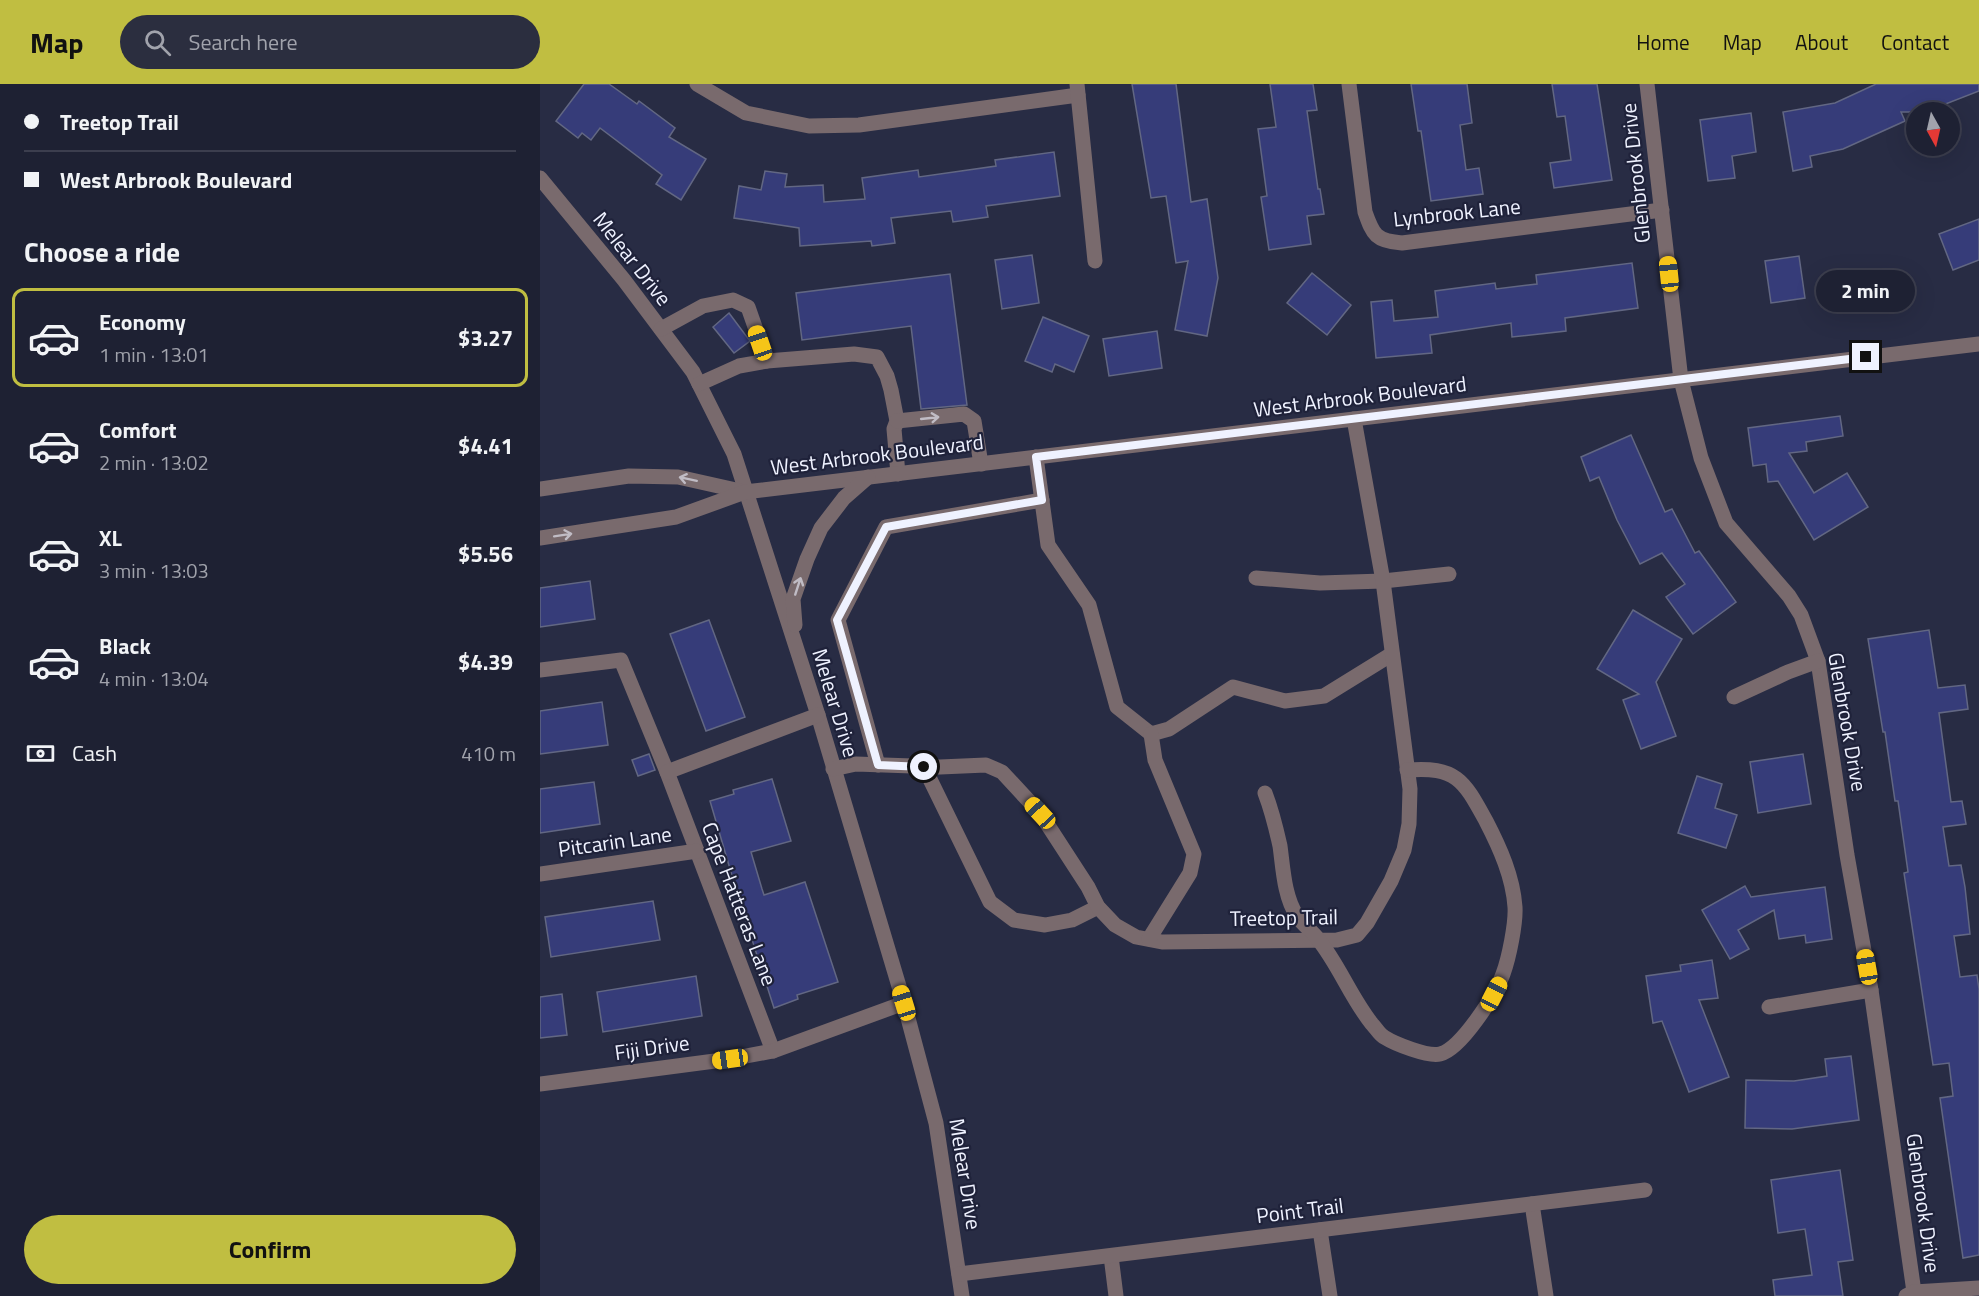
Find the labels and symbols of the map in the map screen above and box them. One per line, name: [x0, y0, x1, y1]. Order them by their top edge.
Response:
street label: Glenbrook Drive: [1612, 102, 1658, 245]
north arrow: [1906, 102, 1960, 156]
street label: Lynbrook Lane: [1392, 189, 1522, 235]
street label: Melear Drive: [586, 204, 680, 312]
car: [1658, 255, 1680, 293]
callout: 2 min: [1816, 270, 1916, 312]
car: [746, 323, 774, 363]
route end: [1852, 343, 1879, 370]
street label: West Arbrook Boulevard: [1252, 367, 1468, 425]
one-way arrow: [920, 412, 940, 423]
street label: West Arbrook Boulevard: [769, 425, 985, 483]
one-way arrow: [679, 473, 698, 485]
one-way arrow: [552, 529, 572, 540]
one-way arrow: [793, 577, 804, 596]
street label: Melear Drive: [804, 645, 868, 761]
street label: Glenbrook Drive: [1820, 650, 1876, 794]
route start: [910, 753, 937, 780]
car: [1021, 794, 1059, 832]
street label: Pitcarin Lane: [556, 817, 674, 865]
street label: Cape Hatteras Lane: [694, 817, 786, 990]
street label: Treetop Trail: [1230, 900, 1338, 934]
car: [1855, 948, 1879, 986]
car: [1478, 974, 1510, 1014]
car: [890, 983, 918, 1023]
street label: Fiji Drive: [612, 1026, 691, 1068]
car: [711, 1048, 749, 1070]
street label: Melear Drive: [941, 1116, 991, 1232]
street label: Glenbrook Drive: [1898, 1131, 1950, 1275]
street label: Point Trail: [1254, 1189, 1345, 1231]

